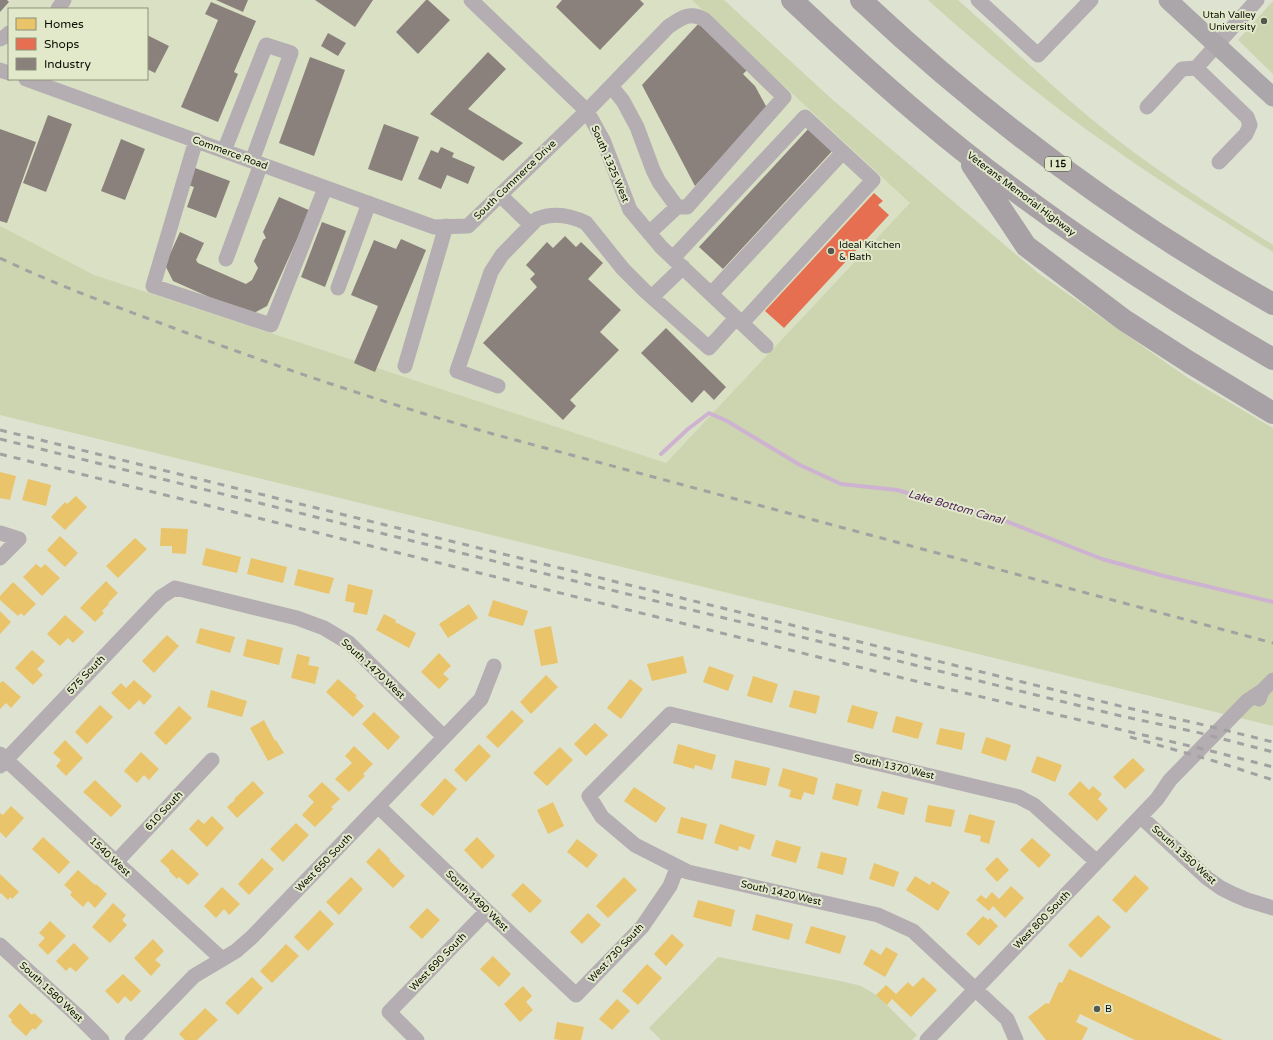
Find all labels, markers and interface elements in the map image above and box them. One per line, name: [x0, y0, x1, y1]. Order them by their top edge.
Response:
legend: [8, 8, 148, 80]
place label: Utah Valley University: [1202, 9, 1257, 33]
marker: Utah Valley University: [1259, 16, 1269, 26]
text: Homes: [44, 17, 84, 31]
text: Shops: [44, 37, 79, 51]
text: Industry: [44, 57, 91, 71]
street label: South 1325 West: [588, 124, 632, 204]
street label: Commerce Road: [191, 134, 269, 172]
street label: South Commerce Drive: [471, 137, 559, 222]
street label: Veterans Memorial Highway: [964, 149, 1078, 239]
road number: I 15: [1045, 157, 1071, 171]
place label: Ideal Kitchen & Bath: [839, 239, 901, 263]
marker: Ideal Kitchen & Bath: [826, 246, 836, 256]
water label: Lake Bottom Canal: [907, 487, 1007, 527]
street label: South 1470 West: [339, 636, 407, 702]
street label: 575 South: [64, 653, 108, 697]
street label: South 1370 West: [852, 752, 936, 782]
street label: 610 South: [143, 789, 185, 833]
street label: South 1350 West: [1149, 823, 1219, 887]
street label: West 650 South: [293, 831, 355, 895]
street label: 1540 West: [87, 835, 133, 879]
street label: South 1490 West: [443, 868, 511, 934]
street label: South 1420 West: [739, 878, 823, 908]
street label: West 800 South: [1011, 888, 1073, 952]
street label: West 730 South: [586, 921, 646, 985]
street label: West 690 South: [407, 930, 469, 994]
street label: South 1580 West: [17, 959, 85, 1025]
place label: B: [1105, 1003, 1112, 1015]
marker: B: [1092, 1004, 1102, 1014]

